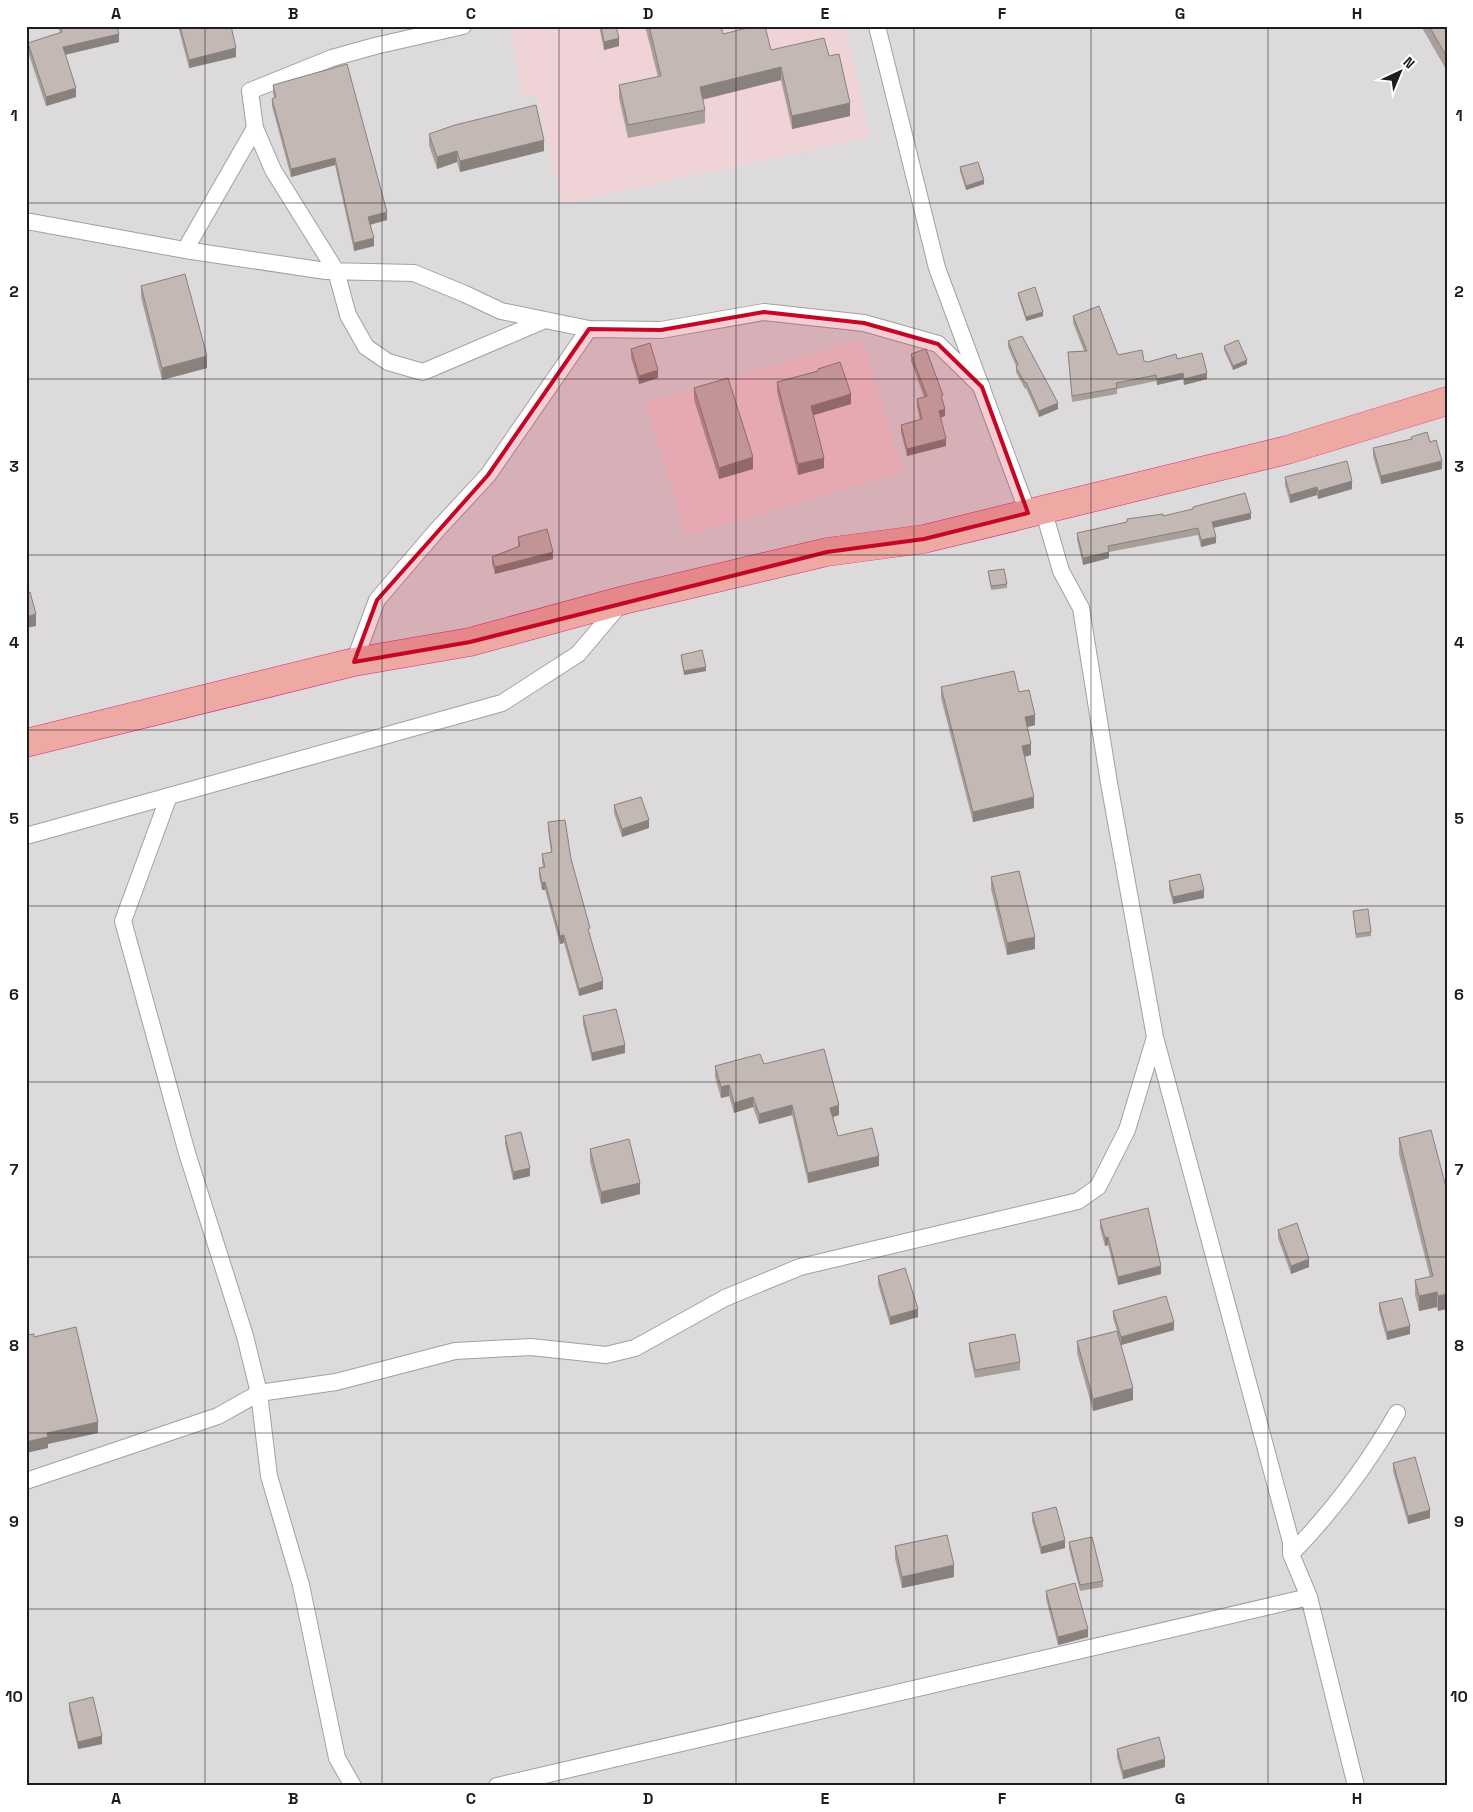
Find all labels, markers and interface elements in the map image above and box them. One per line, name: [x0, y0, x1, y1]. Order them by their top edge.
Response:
text: A: [111, 3, 121, 24]
text: B: [288, 3, 298, 24]
text: C: [466, 3, 476, 24]
text: D: [643, 3, 653, 24]
text: E: [821, 3, 830, 24]
text: F: [998, 3, 1007, 24]
text: G: [1175, 3, 1185, 24]
text: H: [1352, 3, 1362, 24]
north arrow: [1376, 48, 1426, 98]
text: N: [1399, 53, 1419, 72]
text: 1: [10, 105, 18, 126]
text: 1: [1455, 105, 1463, 126]
text: 2: [9, 281, 19, 302]
text: 2: [1454, 281, 1464, 302]
text: 3: [9, 456, 19, 477]
text: 3: [1454, 456, 1464, 477]
text: 4: [9, 632, 19, 653]
text: 4: [1454, 632, 1464, 653]
text: 5: [9, 808, 19, 829]
text: 5: [1454, 808, 1464, 829]
text: 6: [9, 984, 19, 1005]
text: 6: [1454, 984, 1464, 1005]
text: 7: [10, 1159, 19, 1180]
text: 7: [1455, 1159, 1464, 1180]
text: 8: [9, 1335, 19, 1356]
text: 8: [1454, 1335, 1464, 1356]
text: 9: [9, 1511, 19, 1532]
text: 9: [1454, 1511, 1464, 1532]
text: 10: [5, 1686, 23, 1707]
text: 10: [1450, 1686, 1468, 1707]
text: A: [111, 1788, 121, 1809]
text: B: [288, 1788, 298, 1809]
text: C: [466, 1788, 476, 1809]
text: D: [643, 1788, 653, 1809]
text: E: [821, 1788, 830, 1809]
text: F: [998, 1788, 1007, 1809]
text: G: [1175, 1788, 1185, 1809]
text: H: [1352, 1788, 1362, 1809]

